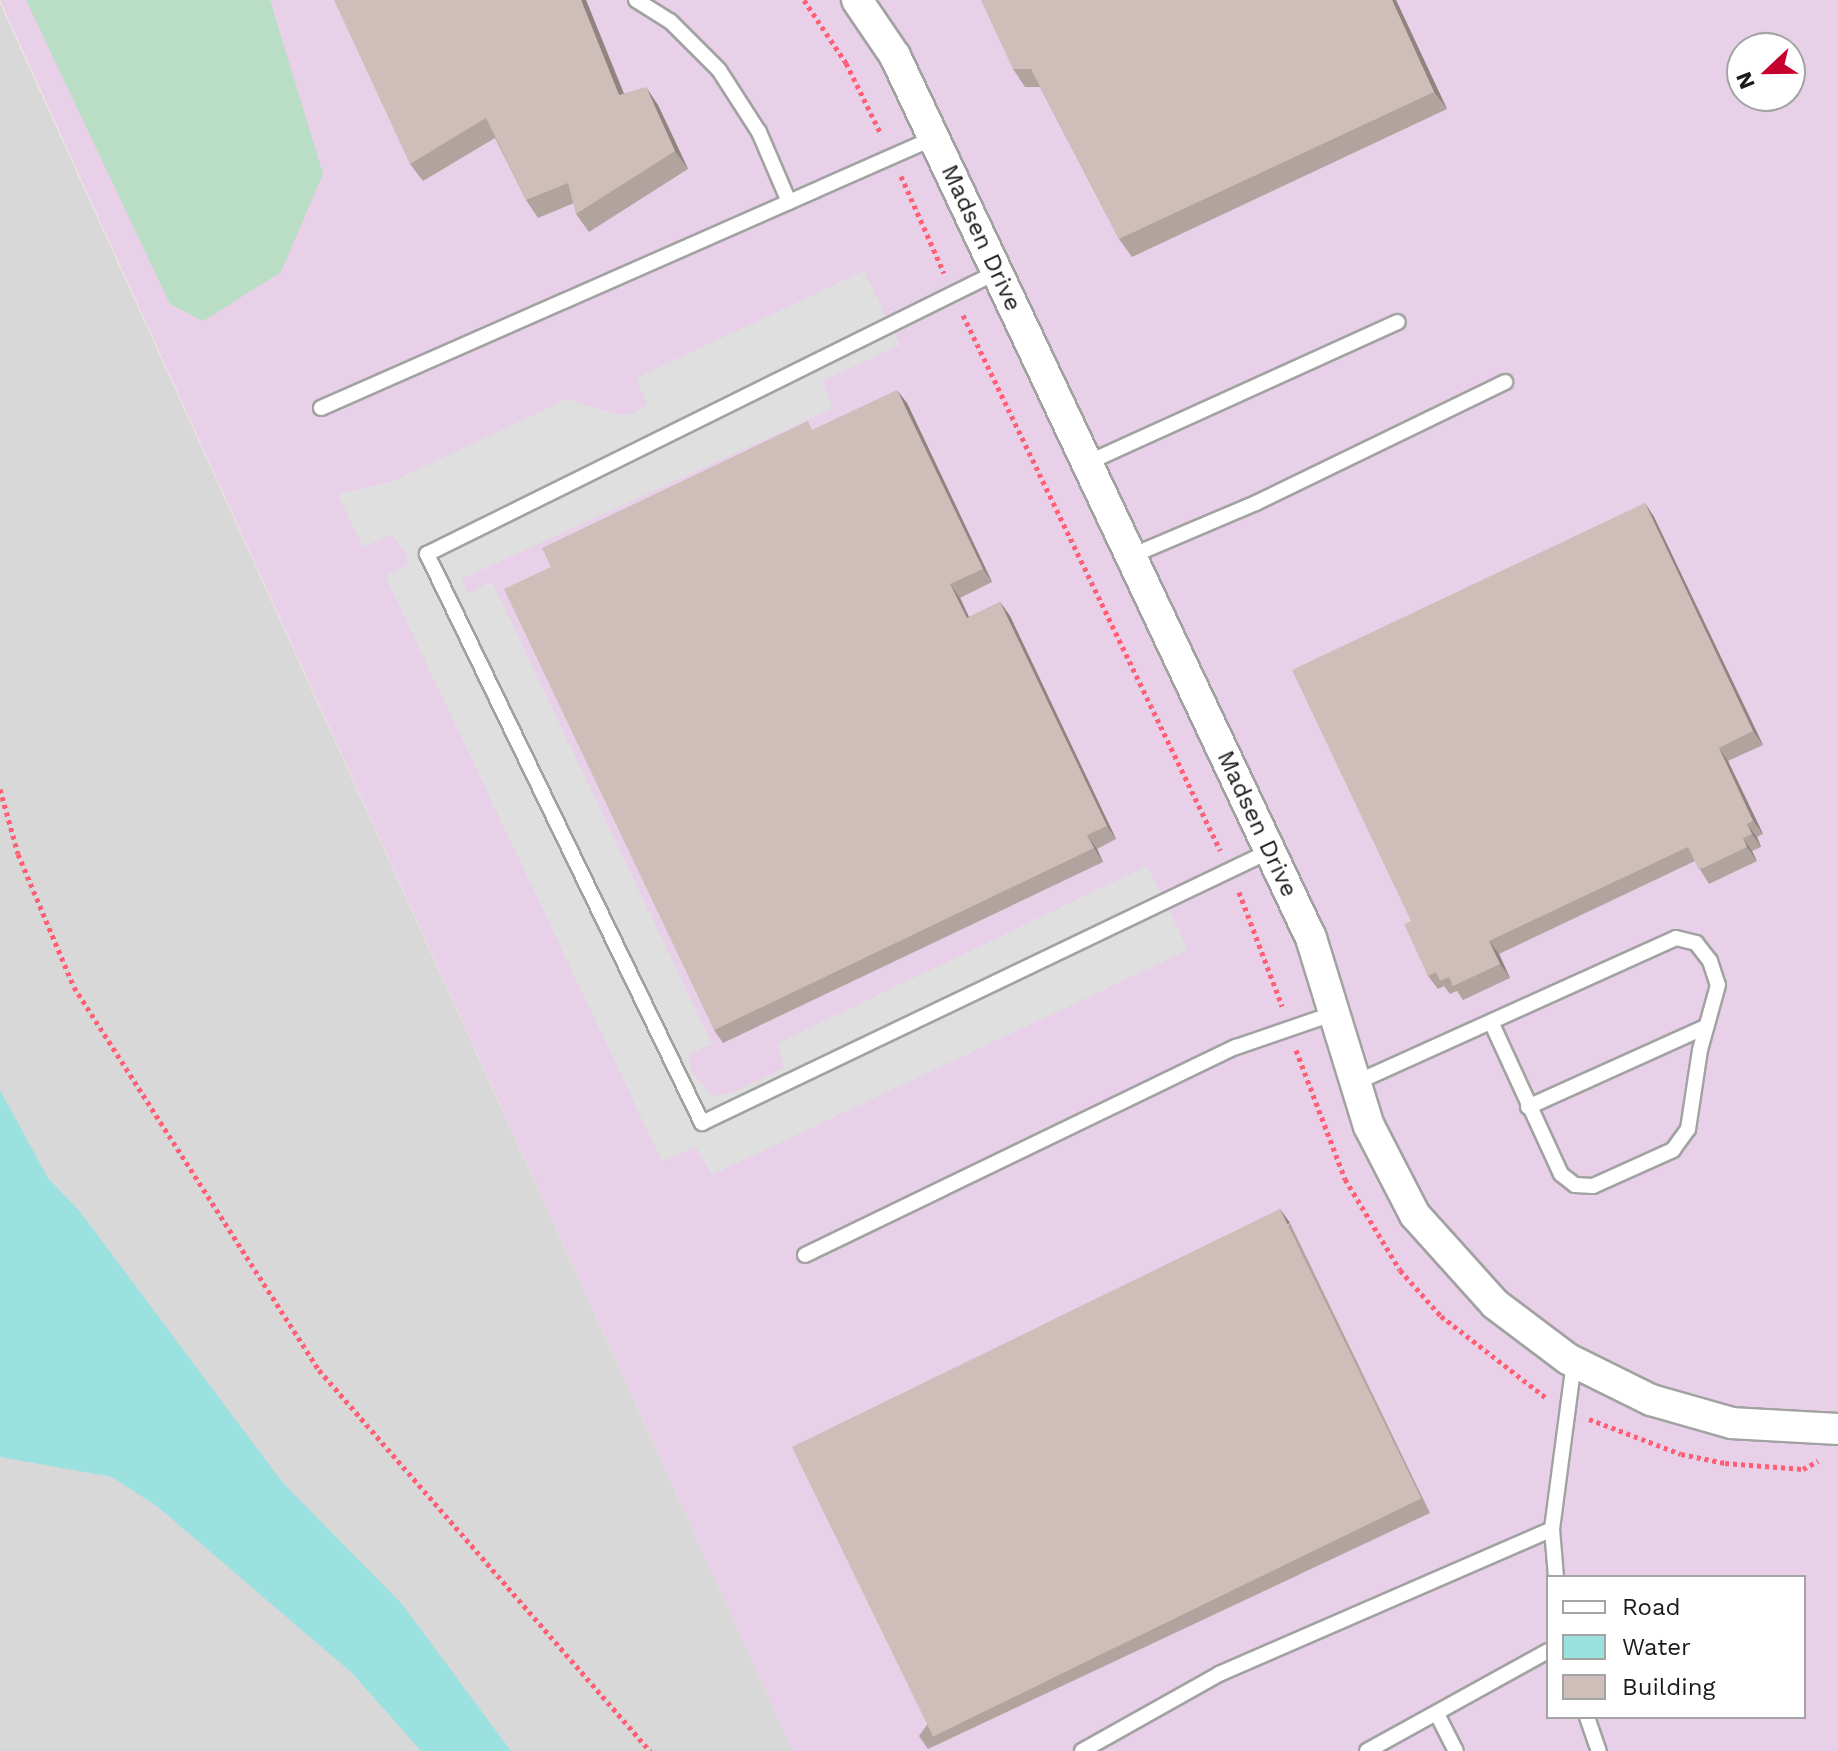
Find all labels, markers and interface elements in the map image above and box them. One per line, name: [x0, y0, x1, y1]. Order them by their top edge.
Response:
north arrow: [1726, 32, 1806, 112]
text: N: [1730, 68, 1760, 93]
street label: Madsen Drive: [935, 160, 1027, 316]
street label: Madsen Drive: [1211, 746, 1303, 902]
legend: [1546, 1575, 1806, 1719]
text: Road: [1622, 1593, 1681, 1621]
text: Water: [1622, 1633, 1691, 1661]
text: Building: [1622, 1673, 1715, 1701]

